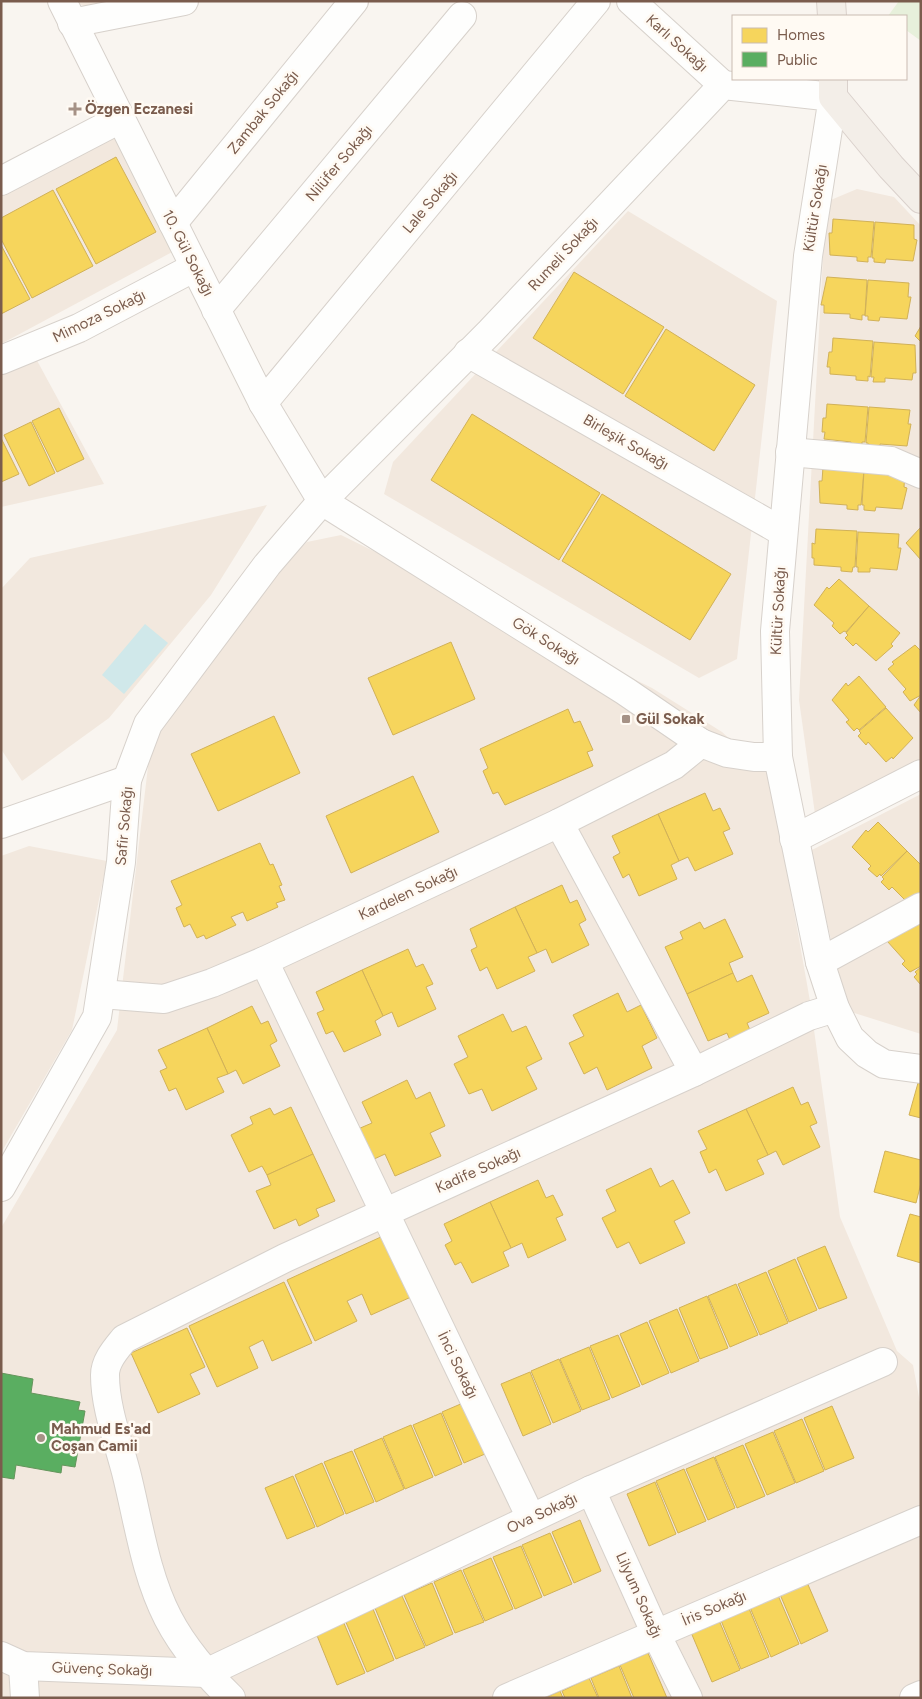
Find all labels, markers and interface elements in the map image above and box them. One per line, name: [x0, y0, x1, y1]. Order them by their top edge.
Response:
street label: Karlı Sokağı: [642, 10, 712, 76]
legend: [732, 15, 907, 80]
text: Homes: [777, 26, 825, 44]
text: Public: [777, 51, 818, 69]
street label: Zambak Sokağı: [224, 67, 302, 157]
place label: Özgen Eczanesi: [85, 99, 193, 118]
marker: Özgen Eczanesi: [69, 103, 81, 115]
street label: Nilüfer Sokağı: [302, 121, 376, 205]
street label: Kültür Sokağı: [799, 163, 831, 253]
street label: Lale Sokağı: [399, 167, 461, 237]
street label: 10. Gül Sokağı: [159, 207, 217, 299]
street label: Rumeli Sokağı: [524, 213, 602, 295]
street label: Mimoza Sokağı: [50, 286, 148, 346]
street label: Birleşik Sokağı: [580, 410, 672, 474]
street label: Kültür Sokağı: [767, 566, 789, 656]
street label: Gök Sokağı: [509, 613, 583, 669]
place label: Gül Sokak: [636, 710, 705, 728]
marker: Gül Sokak: [620, 713, 632, 725]
street label: Safir Sokağı: [112, 786, 136, 866]
street label: Kardelen Sokağı: [356, 862, 460, 924]
street label: Kadife Sokağı: [433, 1143, 523, 1197]
street label: İnci Sokağı: [434, 1328, 482, 1402]
place label: Mahmud Es'ad Coşan Camii: [51, 1420, 151, 1455]
marker: Mahmud Es'ad Coşan Camii: [35, 1432, 47, 1444]
street label: Ova Sokağı: [504, 1489, 580, 1537]
street label: Lilyum Sokağı: [612, 1549, 666, 1641]
street label: İris Sokağı: [679, 1586, 749, 1630]
street label: Güvenç Sokağı: [51, 1658, 153, 1680]

